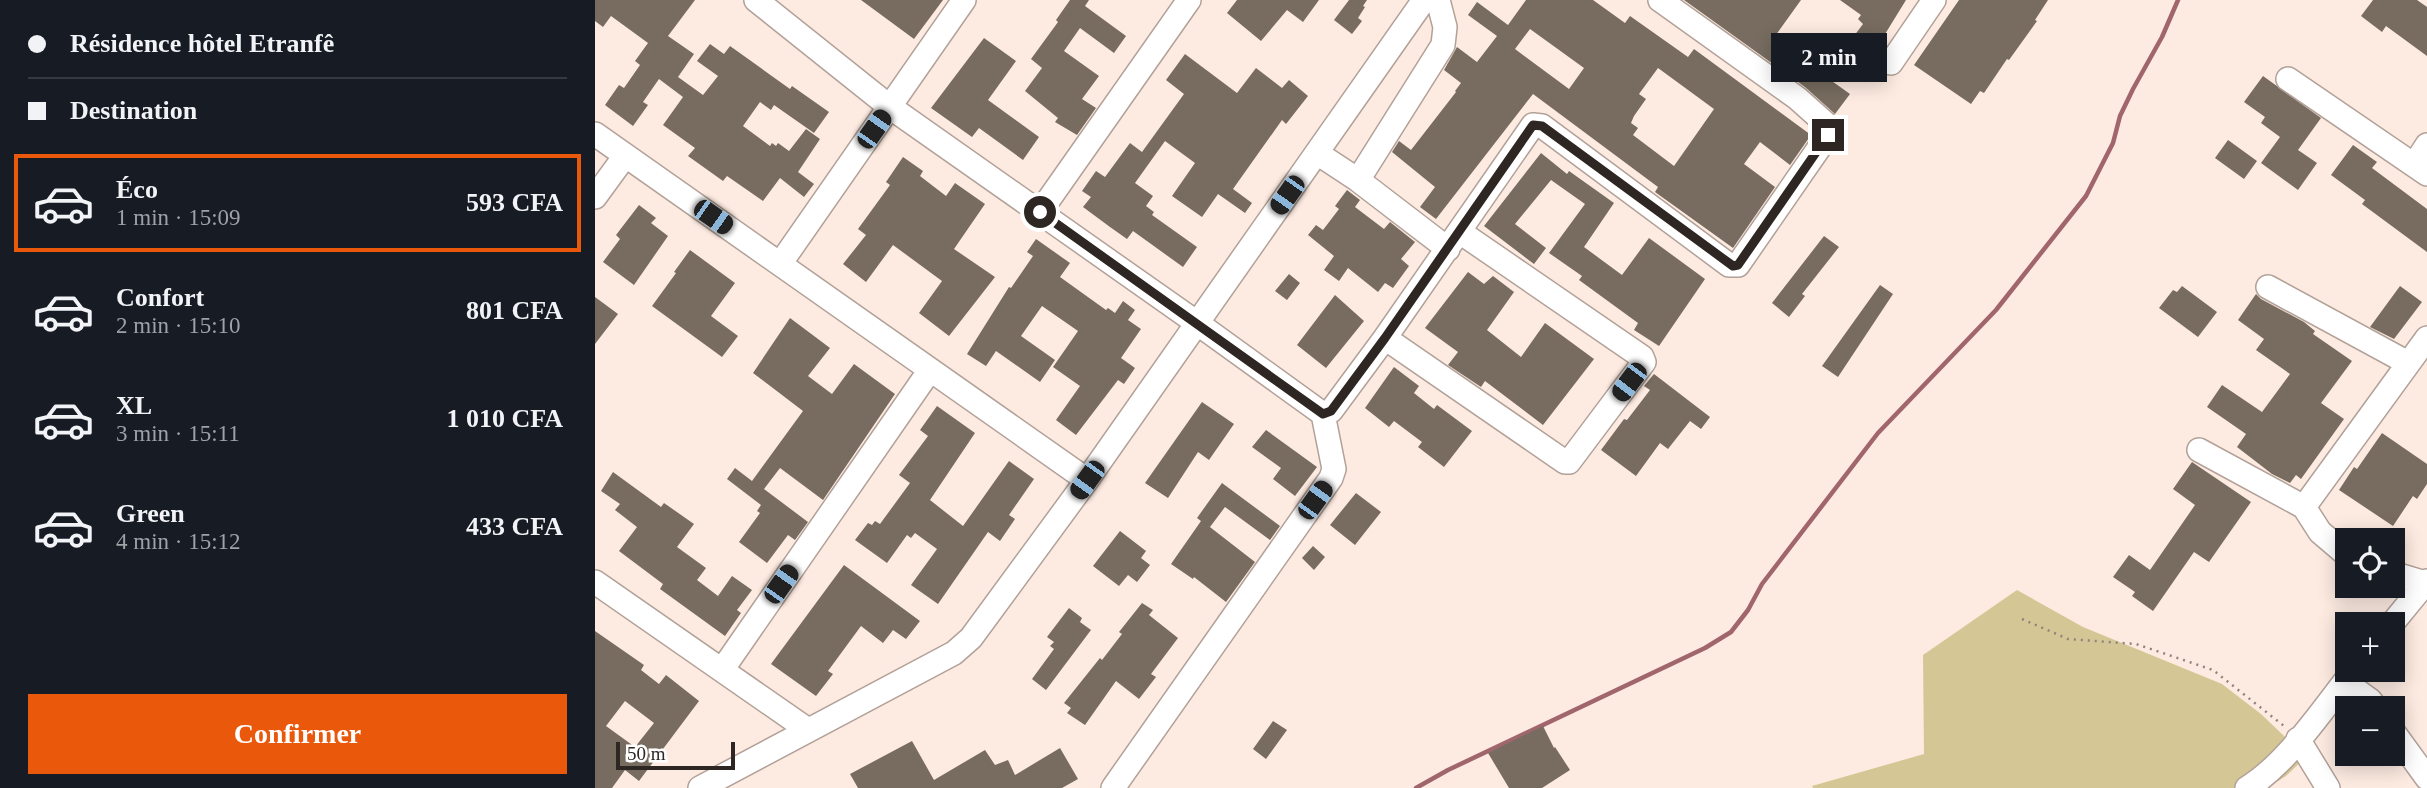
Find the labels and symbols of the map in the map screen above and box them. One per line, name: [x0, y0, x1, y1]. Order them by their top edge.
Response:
callout: 2 min: [1770, 33, 1886, 82]
car: [854, 106, 895, 152]
route end: [1812, 119, 1844, 151]
car: [1267, 172, 1308, 218]
car: [690, 196, 737, 238]
route start: [1024, 196, 1056, 228]
car: [1608, 359, 1651, 405]
car: [1067, 457, 1108, 503]
car: [1295, 477, 1336, 523]
car: [761, 561, 802, 607]
scale bar: [616, 739, 735, 771]

